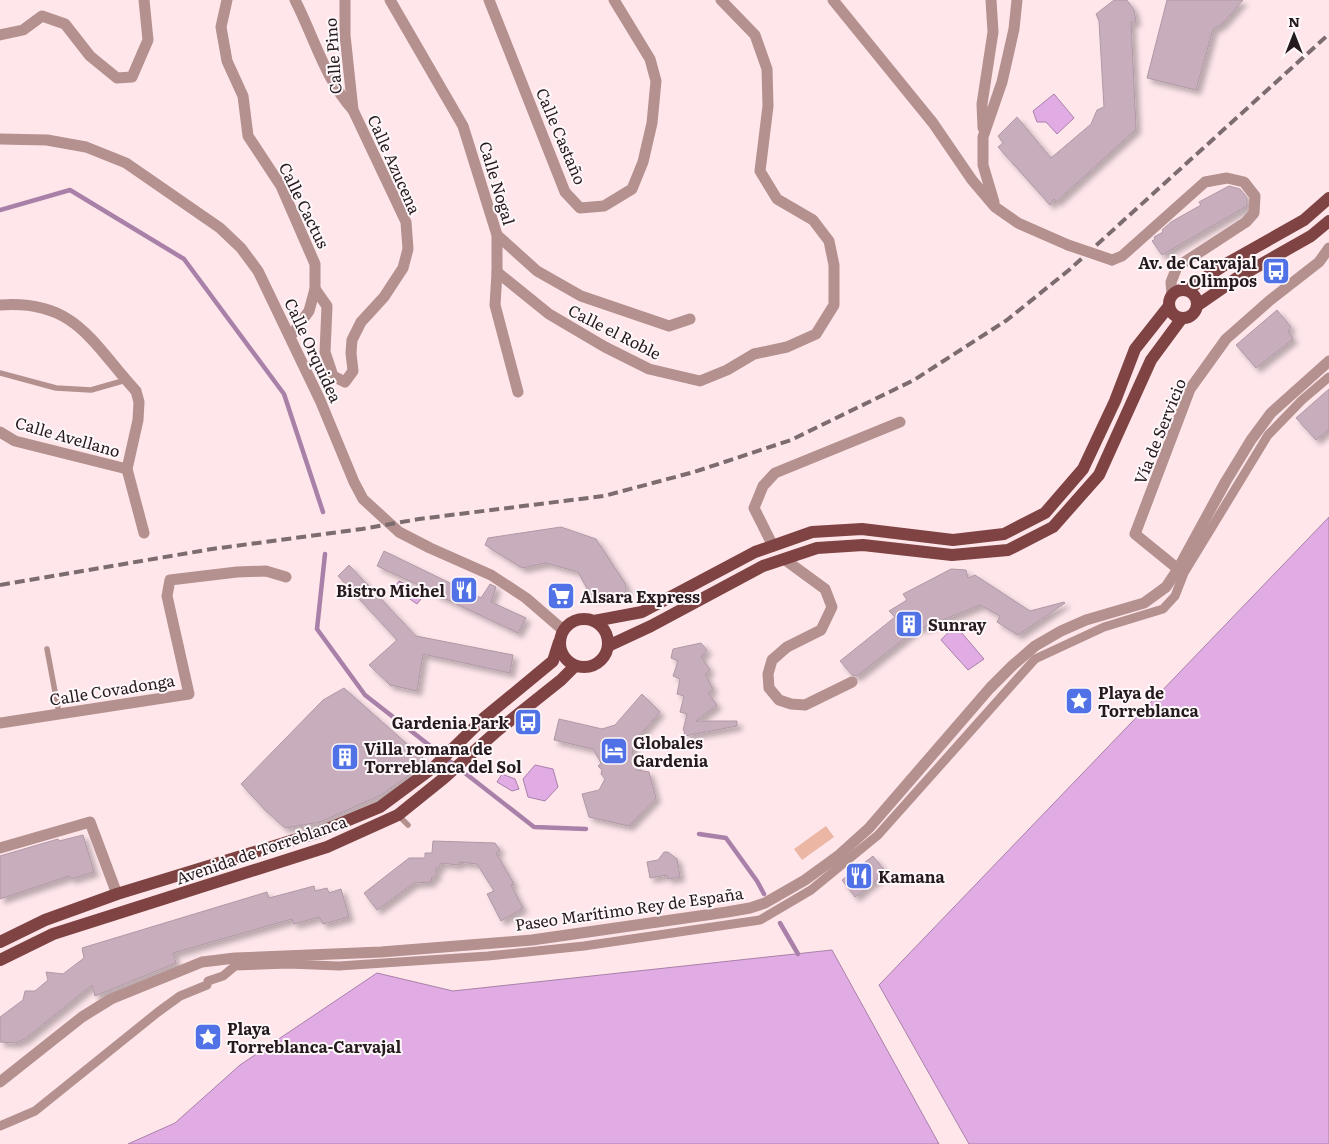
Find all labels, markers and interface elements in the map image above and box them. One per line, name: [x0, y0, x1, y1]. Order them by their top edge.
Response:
north arrow: [1269, 10, 1319, 60]
text: N: [1288, 11, 1300, 31]
street label: Calle Pino: [317, 17, 347, 95]
street label: Calle Castaño: [531, 84, 593, 188]
street label: Calle Azucena: [362, 110, 428, 218]
street label: Calle Nogal: [474, 138, 522, 228]
street label: Calle Cactus: [274, 158, 336, 252]
place label: Av. de Carvajal - Olimpos: [1138, 250, 1257, 292]
bus stop icon: Av. de Carvajal - Olimpos: [1261, 256, 1291, 286]
street label: Calle Orquidea: [279, 294, 349, 407]
street label: Calle el Roble: [564, 297, 666, 365]
street label: Vía de Servicio: [1127, 374, 1191, 488]
street label: Calle Avellano: [13, 410, 123, 462]
restaurant icon: Bistro Michel: [449, 575, 479, 605]
place label: Bistro Michel: [336, 578, 445, 602]
supermarket icon: Alsara Express: [546, 581, 576, 611]
place label: Alsara Express: [580, 584, 700, 608]
building icon: Sunray: [894, 609, 924, 639]
place label: Sunray: [928, 612, 987, 636]
street label: Calle Covadonga: [48, 667, 177, 711]
place label: Playa de Torreblanca: [1098, 680, 1200, 722]
place icon: Playa de Torreblanca: [1064, 686, 1094, 716]
bus stop icon: Gardenia Park: [513, 707, 543, 737]
place label: Gardenia Park: [392, 710, 509, 734]
place label: Globales Gardenia: [633, 730, 709, 772]
place label: Villa romana de Torreblanca del Sol: [364, 736, 522, 778]
hotel icon: Globales Gardenia: [599, 736, 629, 766]
building icon: Villa romana de Torreblanca del Sol: [330, 742, 360, 772]
street label: Avenida de Torreblanca: [172, 808, 350, 890]
restaurant icon: Kamana: [844, 861, 874, 891]
place label: Kamana: [878, 864, 946, 888]
street label: Paseo Marítimo Rey de España: [513, 880, 745, 936]
place label: Playa Torreblanca-Carvajal: [227, 1016, 402, 1058]
place icon: Playa Torreblanca-Carvajal: [193, 1022, 223, 1052]

